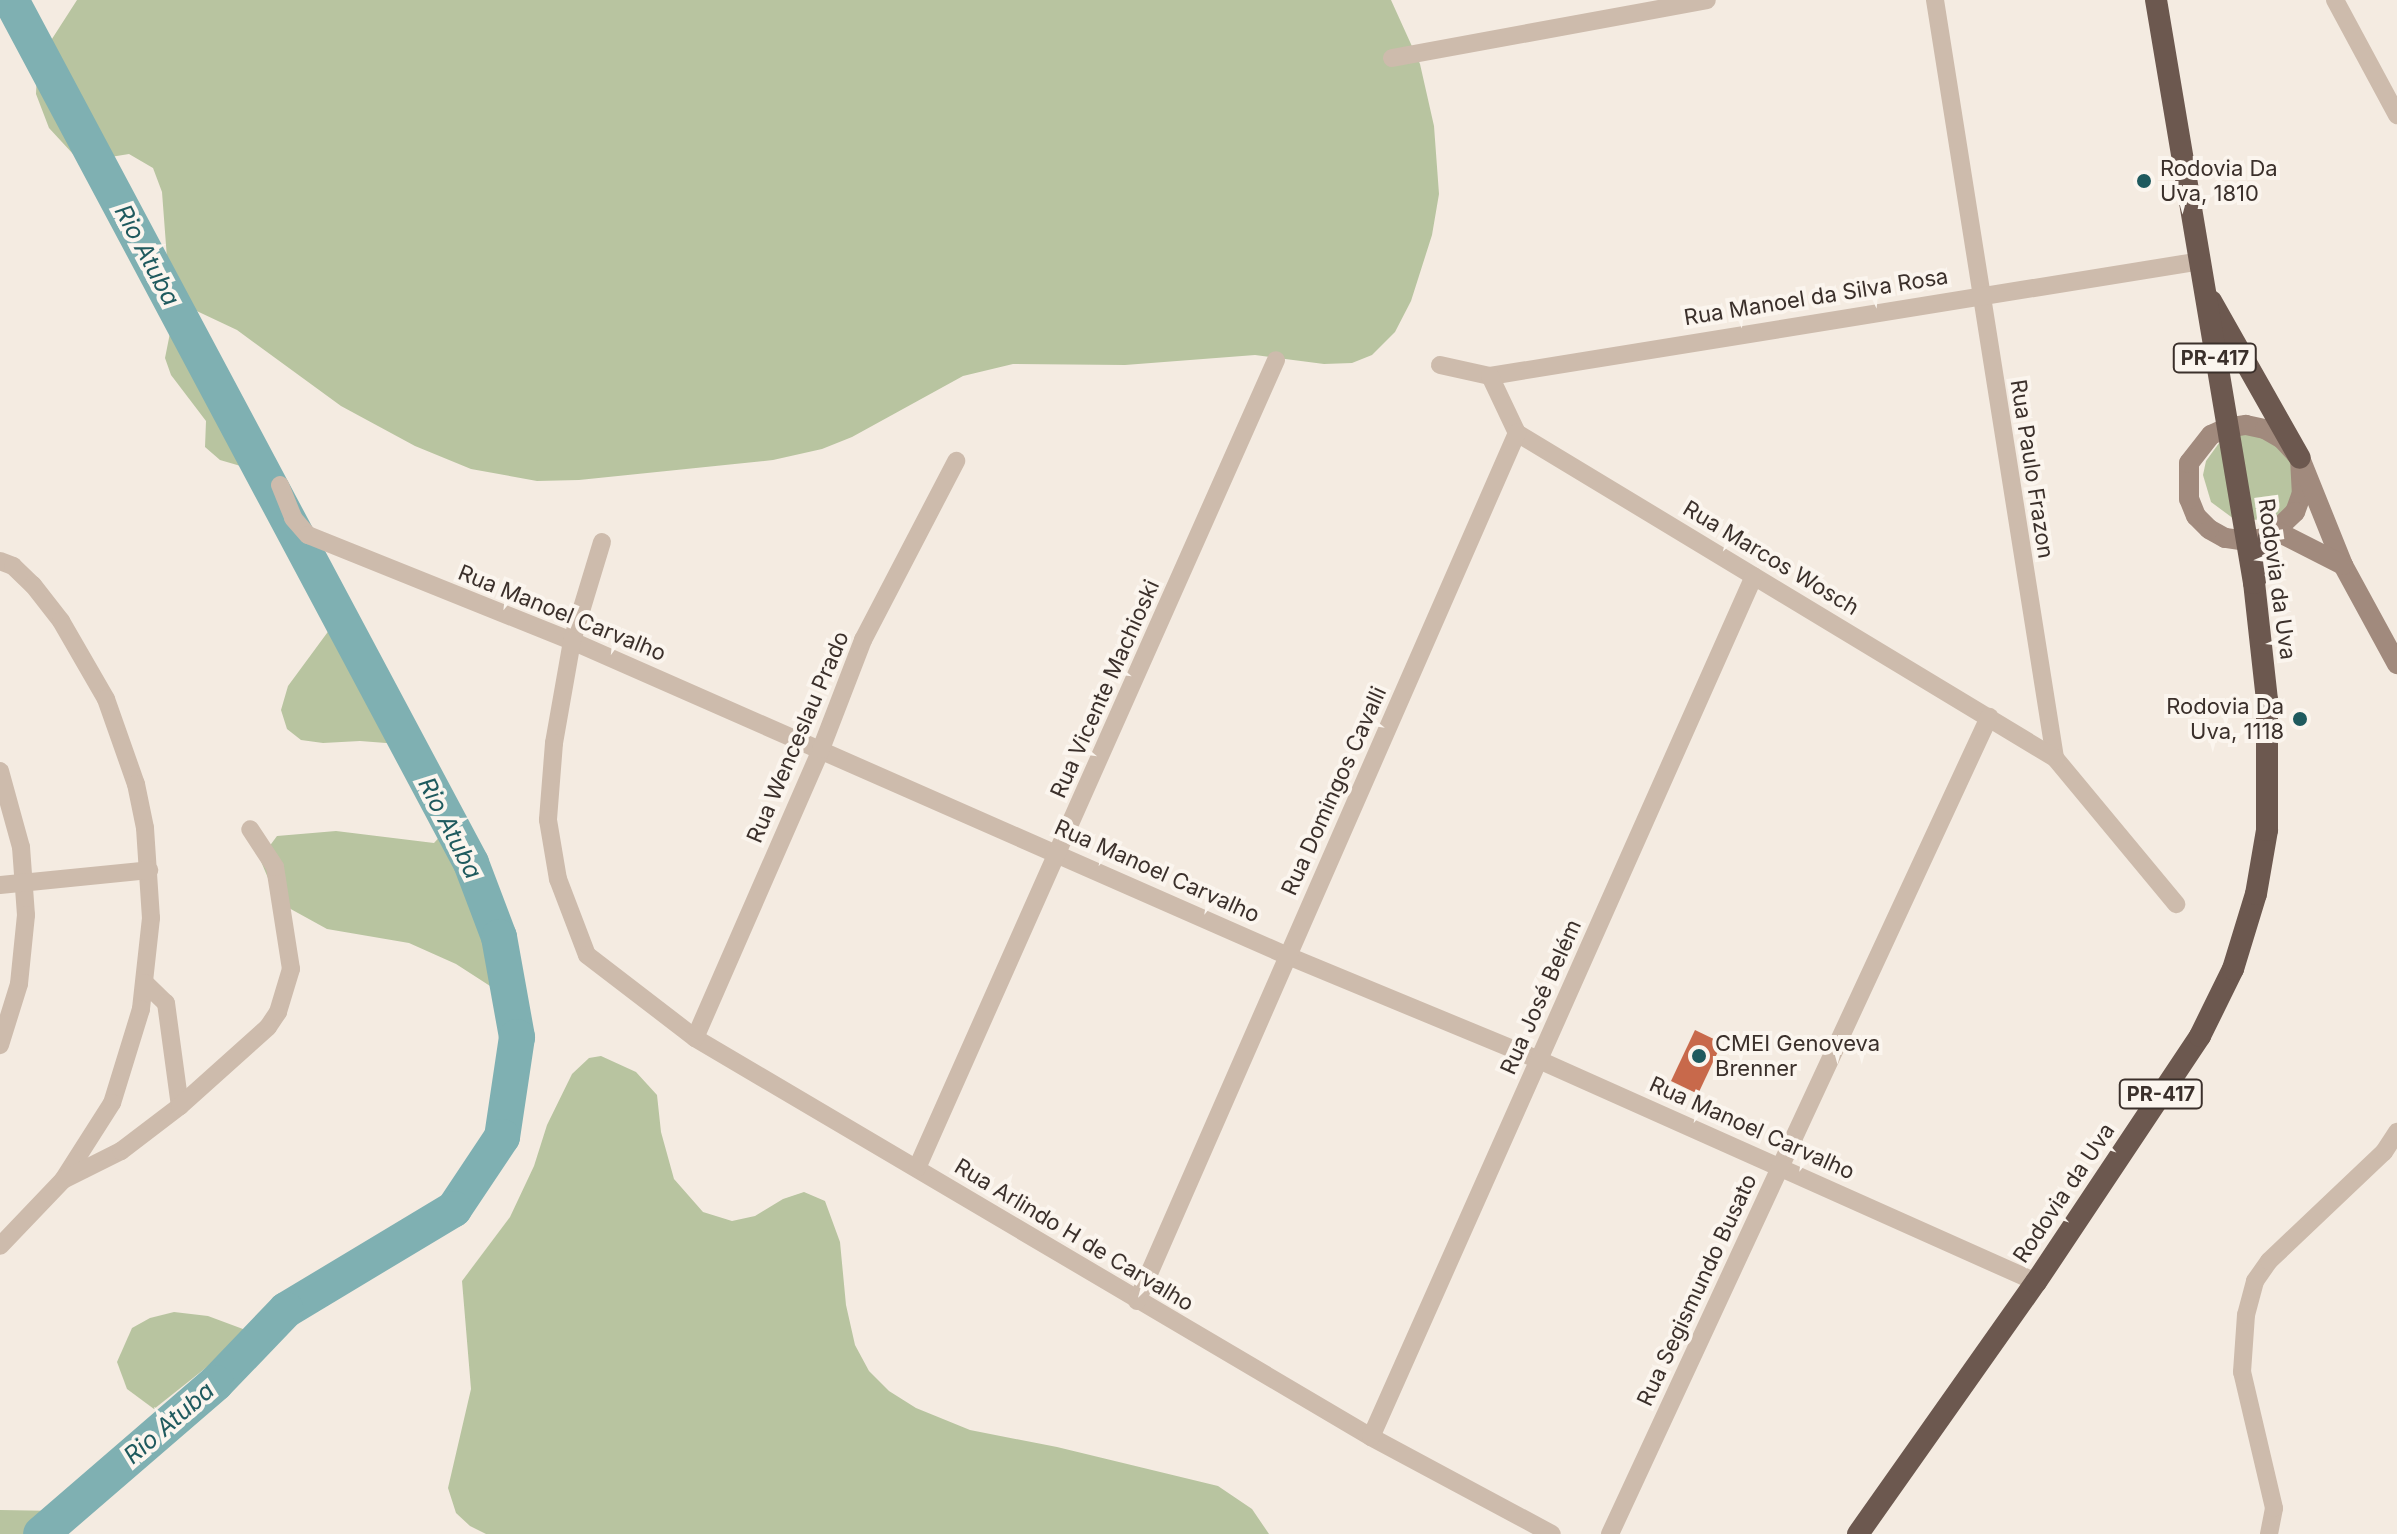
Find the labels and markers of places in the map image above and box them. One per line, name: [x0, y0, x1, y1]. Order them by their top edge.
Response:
place label: Rodovia Da Uva, 1810: [2160, 155, 2278, 206]
marker: Rodovia Da Uva, 1810: [2135, 172, 2153, 190]
place label: Rodovia Da Uva, 1118: [2166, 693, 2284, 744]
marker: Rodovia Da Uva, 1118: [2291, 710, 2309, 728]
place label: CMEI Genoveva Brenner: [1715, 1030, 1880, 1082]
marker: CMEI Genoveva Brenner: [1690, 1047, 1708, 1065]

